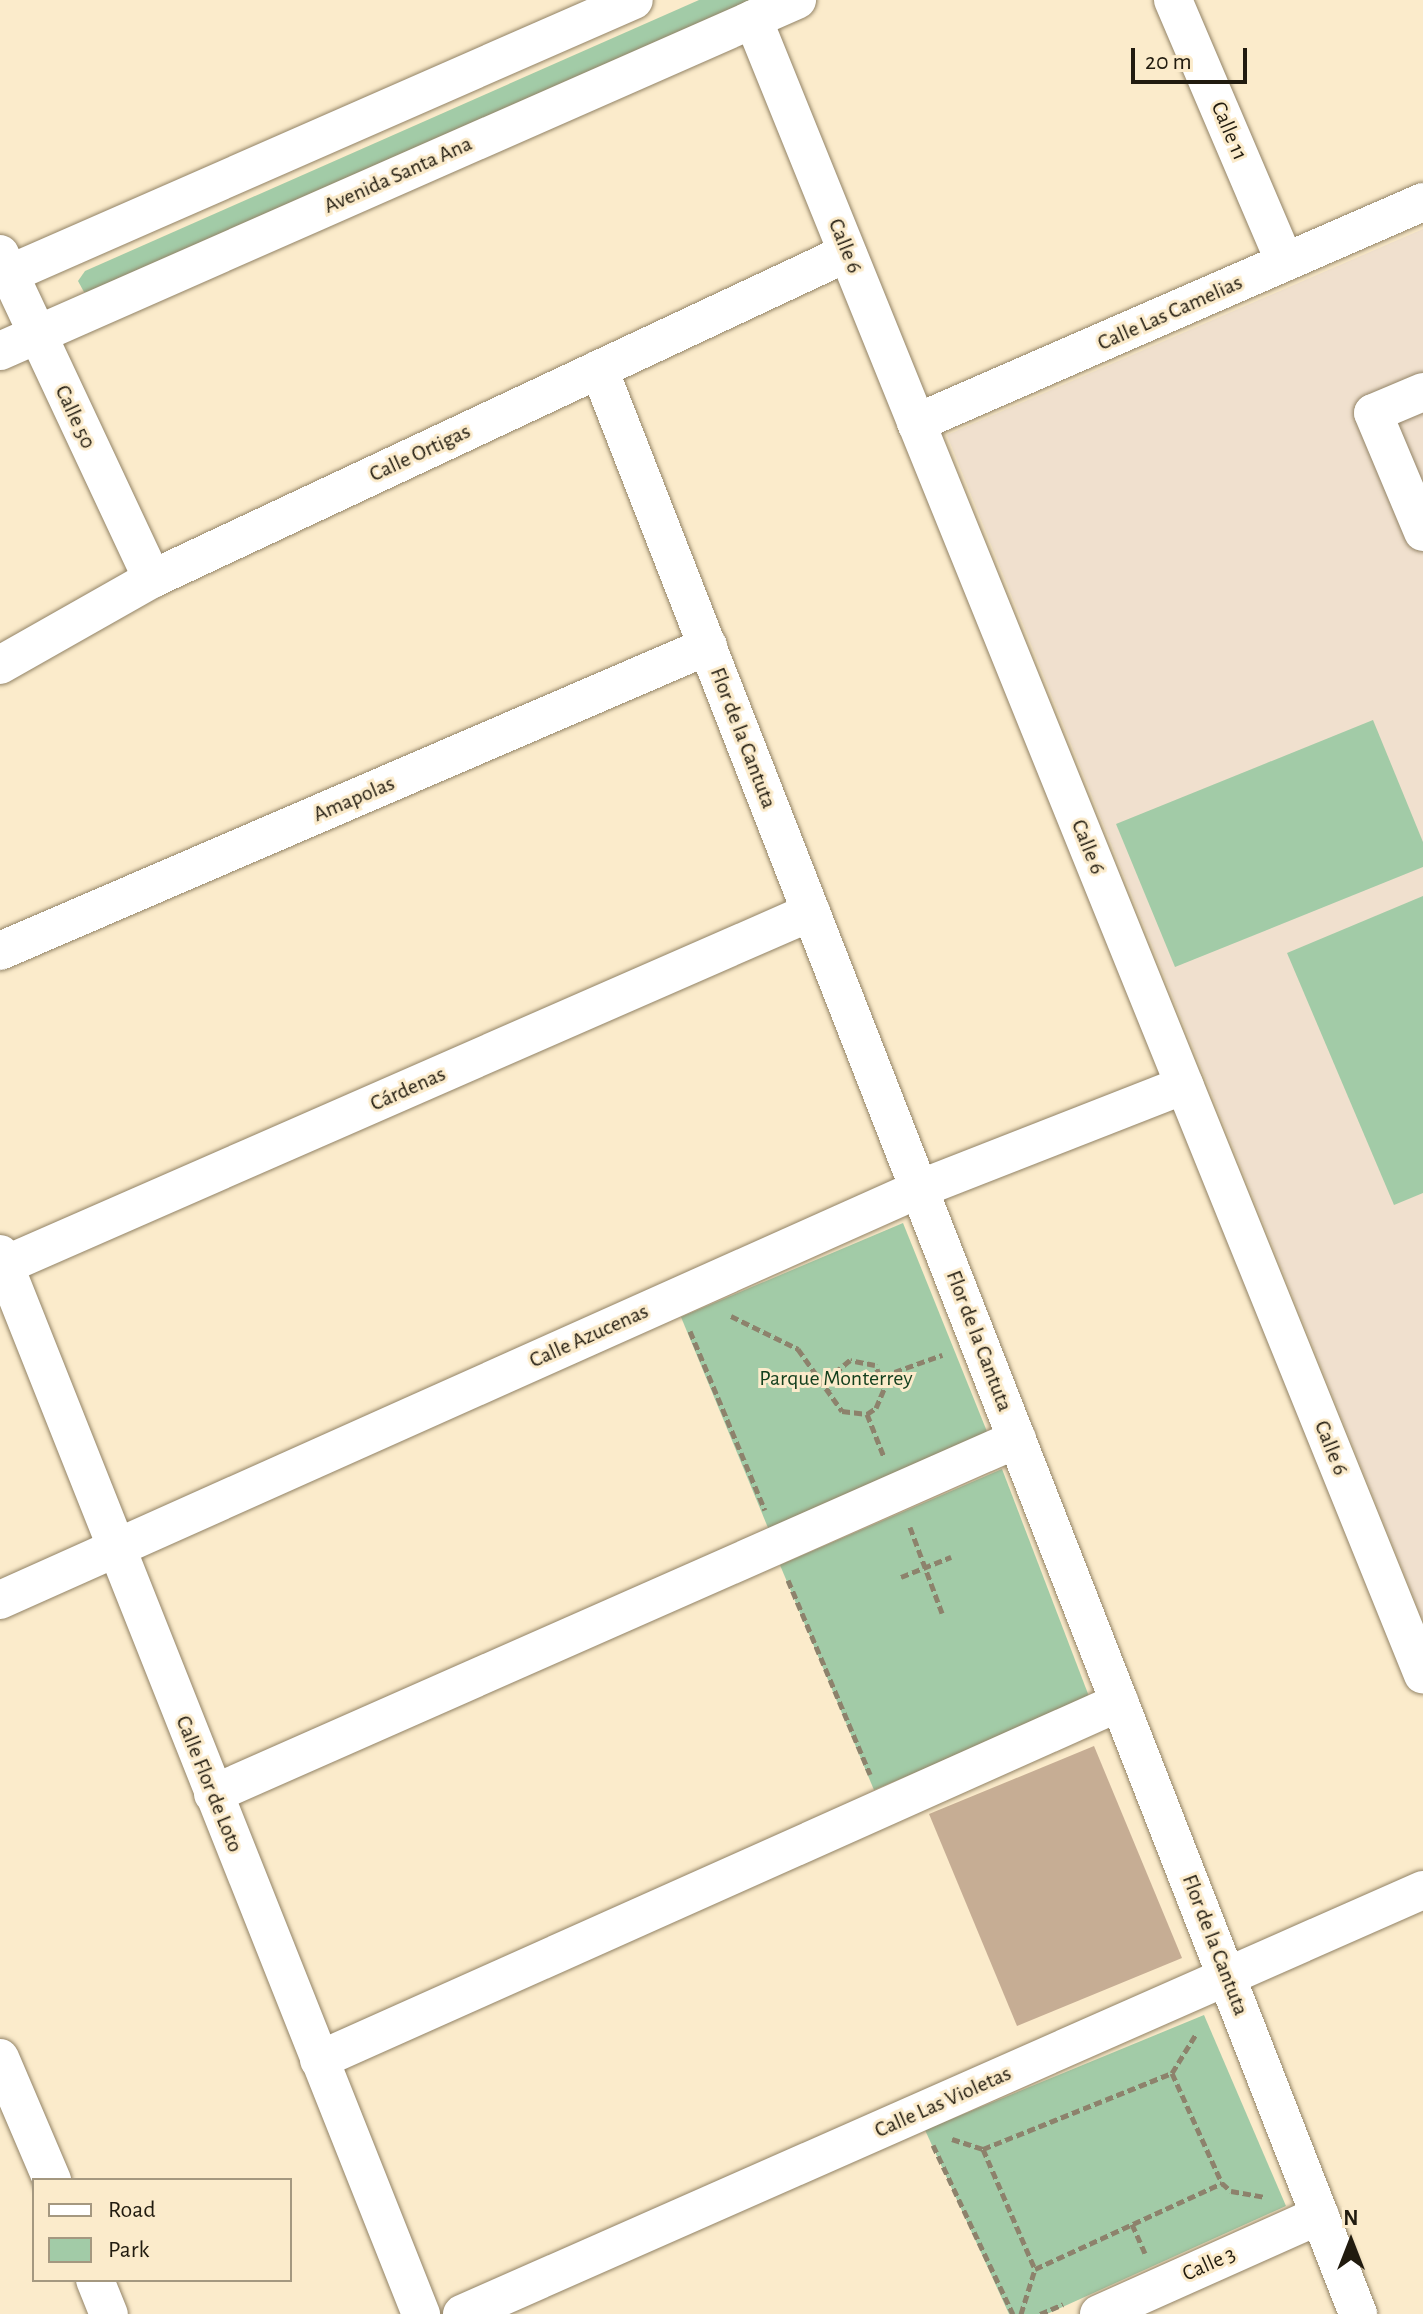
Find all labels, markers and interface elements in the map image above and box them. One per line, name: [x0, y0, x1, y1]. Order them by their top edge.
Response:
scale bar: [1135, 32, 1251, 82]
text: 20 m: [1145, 50, 1192, 74]
street label: Calle 11: [1205, 98, 1253, 164]
street label: Avenida Santa Ana: [320, 131, 476, 219]
street label: Calle 6: [822, 215, 868, 277]
street label: Calle Las Camelias: [1094, 269, 1246, 357]
street label: Calle 50: [49, 381, 101, 453]
street label: Calle Ortigas: [365, 418, 475, 488]
street label: Flor de la Cantuta: [704, 664, 782, 812]
street label: Amapolas: [309, 770, 399, 828]
street label: Calle 6: [1065, 816, 1111, 878]
street label: Cárdenas: [366, 1061, 450, 1117]
street label: Flor de la Cantuta: [940, 1267, 1018, 1415]
street label: Calle Azucenas: [525, 1298, 653, 1374]
park label: Parque Monterrey: [759, 1366, 913, 1392]
street label: Calle 6: [1308, 1417, 1354, 1479]
street label: Calle Flor de Loto: [170, 1712, 248, 1856]
street label: Flor de la Cantuta: [1176, 1871, 1254, 2019]
street label: Calle Las Violetas: [871, 2060, 1015, 2144]
legend: [32, 2178, 292, 2282]
text: Road: [108, 2198, 156, 2222]
north arrow: [1311, 2202, 1391, 2282]
text: N: [1343, 2207, 1359, 2229]
text: Park: [108, 2238, 149, 2262]
street label: Calle 3: [1178, 2241, 1240, 2287]

